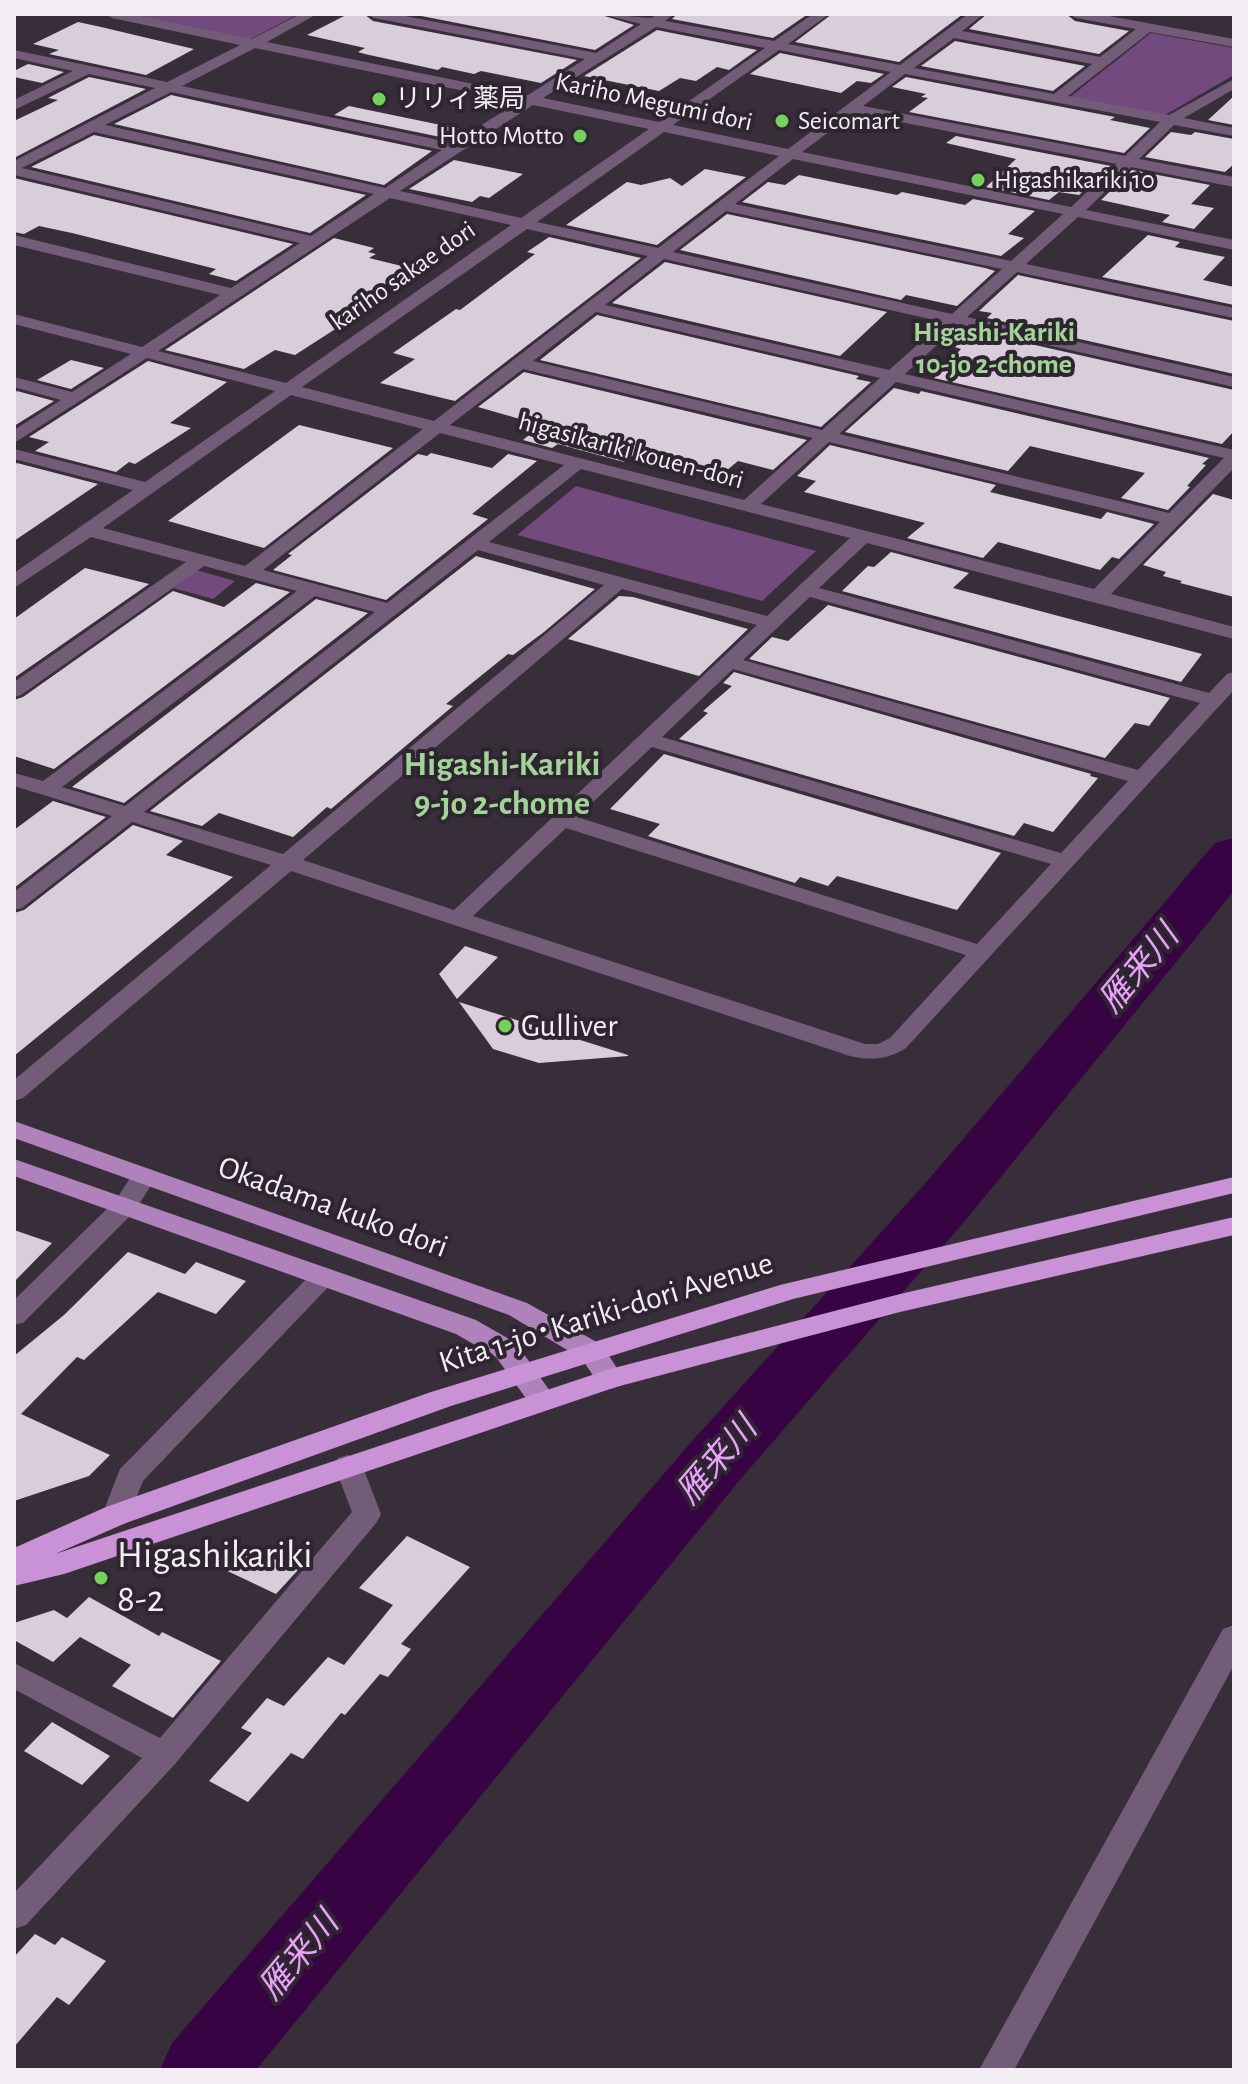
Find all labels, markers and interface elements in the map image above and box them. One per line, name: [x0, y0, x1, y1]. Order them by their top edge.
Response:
street label: Kariho Megumi dori: [553, 66, 755, 138]
place label: リリィ薬局: [395, 83, 525, 115]
marker: リリィ薬局: [370, 90, 388, 108]
place label: Seicomart: [798, 105, 900, 137]
marker: Seicomart: [773, 112, 791, 130]
place label: Hotto Motto: [439, 120, 564, 152]
marker: Hotto Motto: [571, 127, 589, 145]
place label: Higashikariki 10: [994, 164, 1155, 196]
marker: Higashikariki 10: [969, 171, 987, 189]
street label: kariho sakae dori: [324, 214, 482, 338]
district label: Higashi-Kariki 10-jo 2-chome: [913, 316, 1075, 382]
street label: higasikariki kouen-dori: [515, 406, 747, 496]
district label: Higashi-Kariki 9-jo 2-chome: [404, 745, 600, 824]
water label: 雁来川: [1091, 917, 1187, 1021]
place label: Gulliver: [521, 1007, 618, 1045]
marker: Gulliver: [496, 1017, 514, 1035]
street label: Okadama kuko dori: [213, 1148, 453, 1266]
street label: Kita 1-jo･Kariki-dori Avenue: [434, 1244, 778, 1382]
water label: 雁来川: [668, 1409, 766, 1513]
place label: Higashikariki 8-2: [117, 1533, 313, 1622]
marker: Higashikariki 8-2: [92, 1569, 110, 1587]
water label: 雁来川: [251, 1904, 347, 2008]

